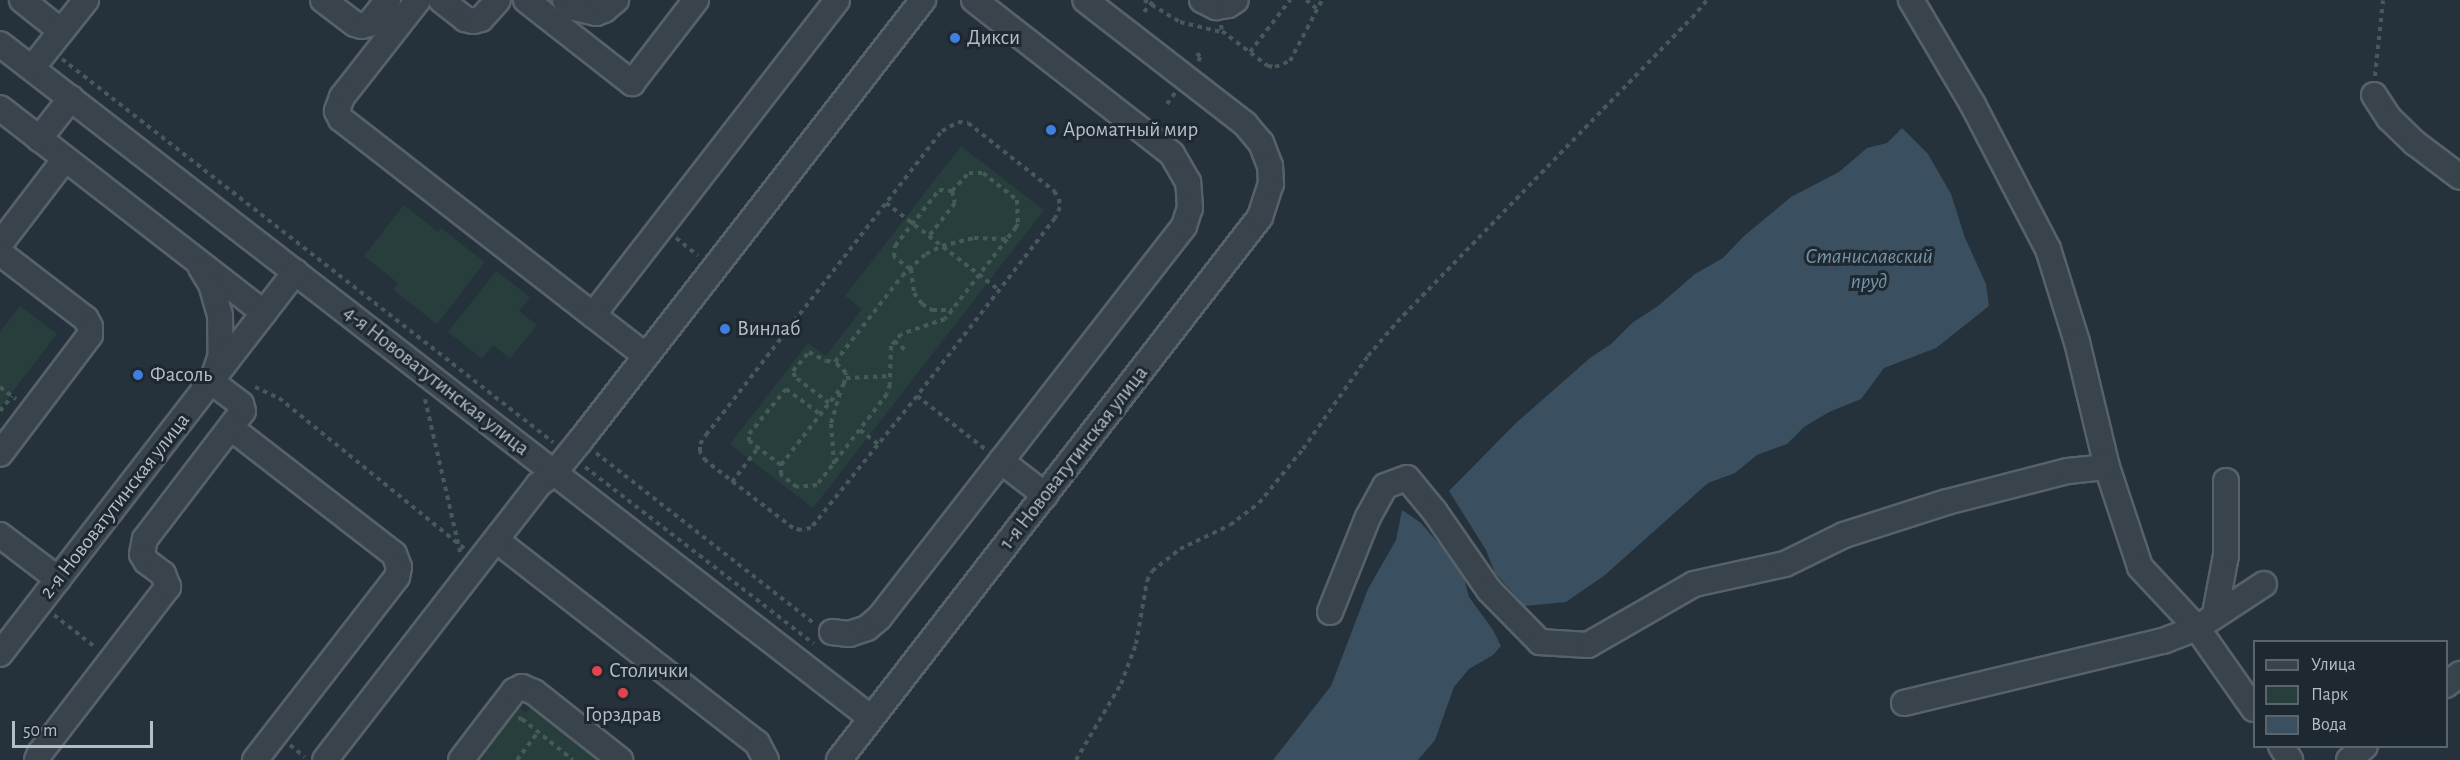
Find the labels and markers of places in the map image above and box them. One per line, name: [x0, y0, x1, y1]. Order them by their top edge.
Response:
place label: Дикси: [967, 25, 1020, 51]
marker: Дикси: [948, 31, 962, 45]
place label: Ароматный мир: [1063, 117, 1198, 143]
marker: Ароматный мир: [1044, 123, 1058, 137]
place label: Винлаб: [737, 316, 800, 342]
marker: Винлаб: [718, 322, 732, 336]
place label: Фасоль: [150, 362, 212, 388]
marker: Фасоль: [131, 368, 145, 382]
place label: Столички: [609, 658, 689, 684]
marker: Столички: [590, 664, 604, 678]
marker: Горздрав: [616, 686, 630, 700]
place label: Горздрав: [585, 702, 661, 728]

